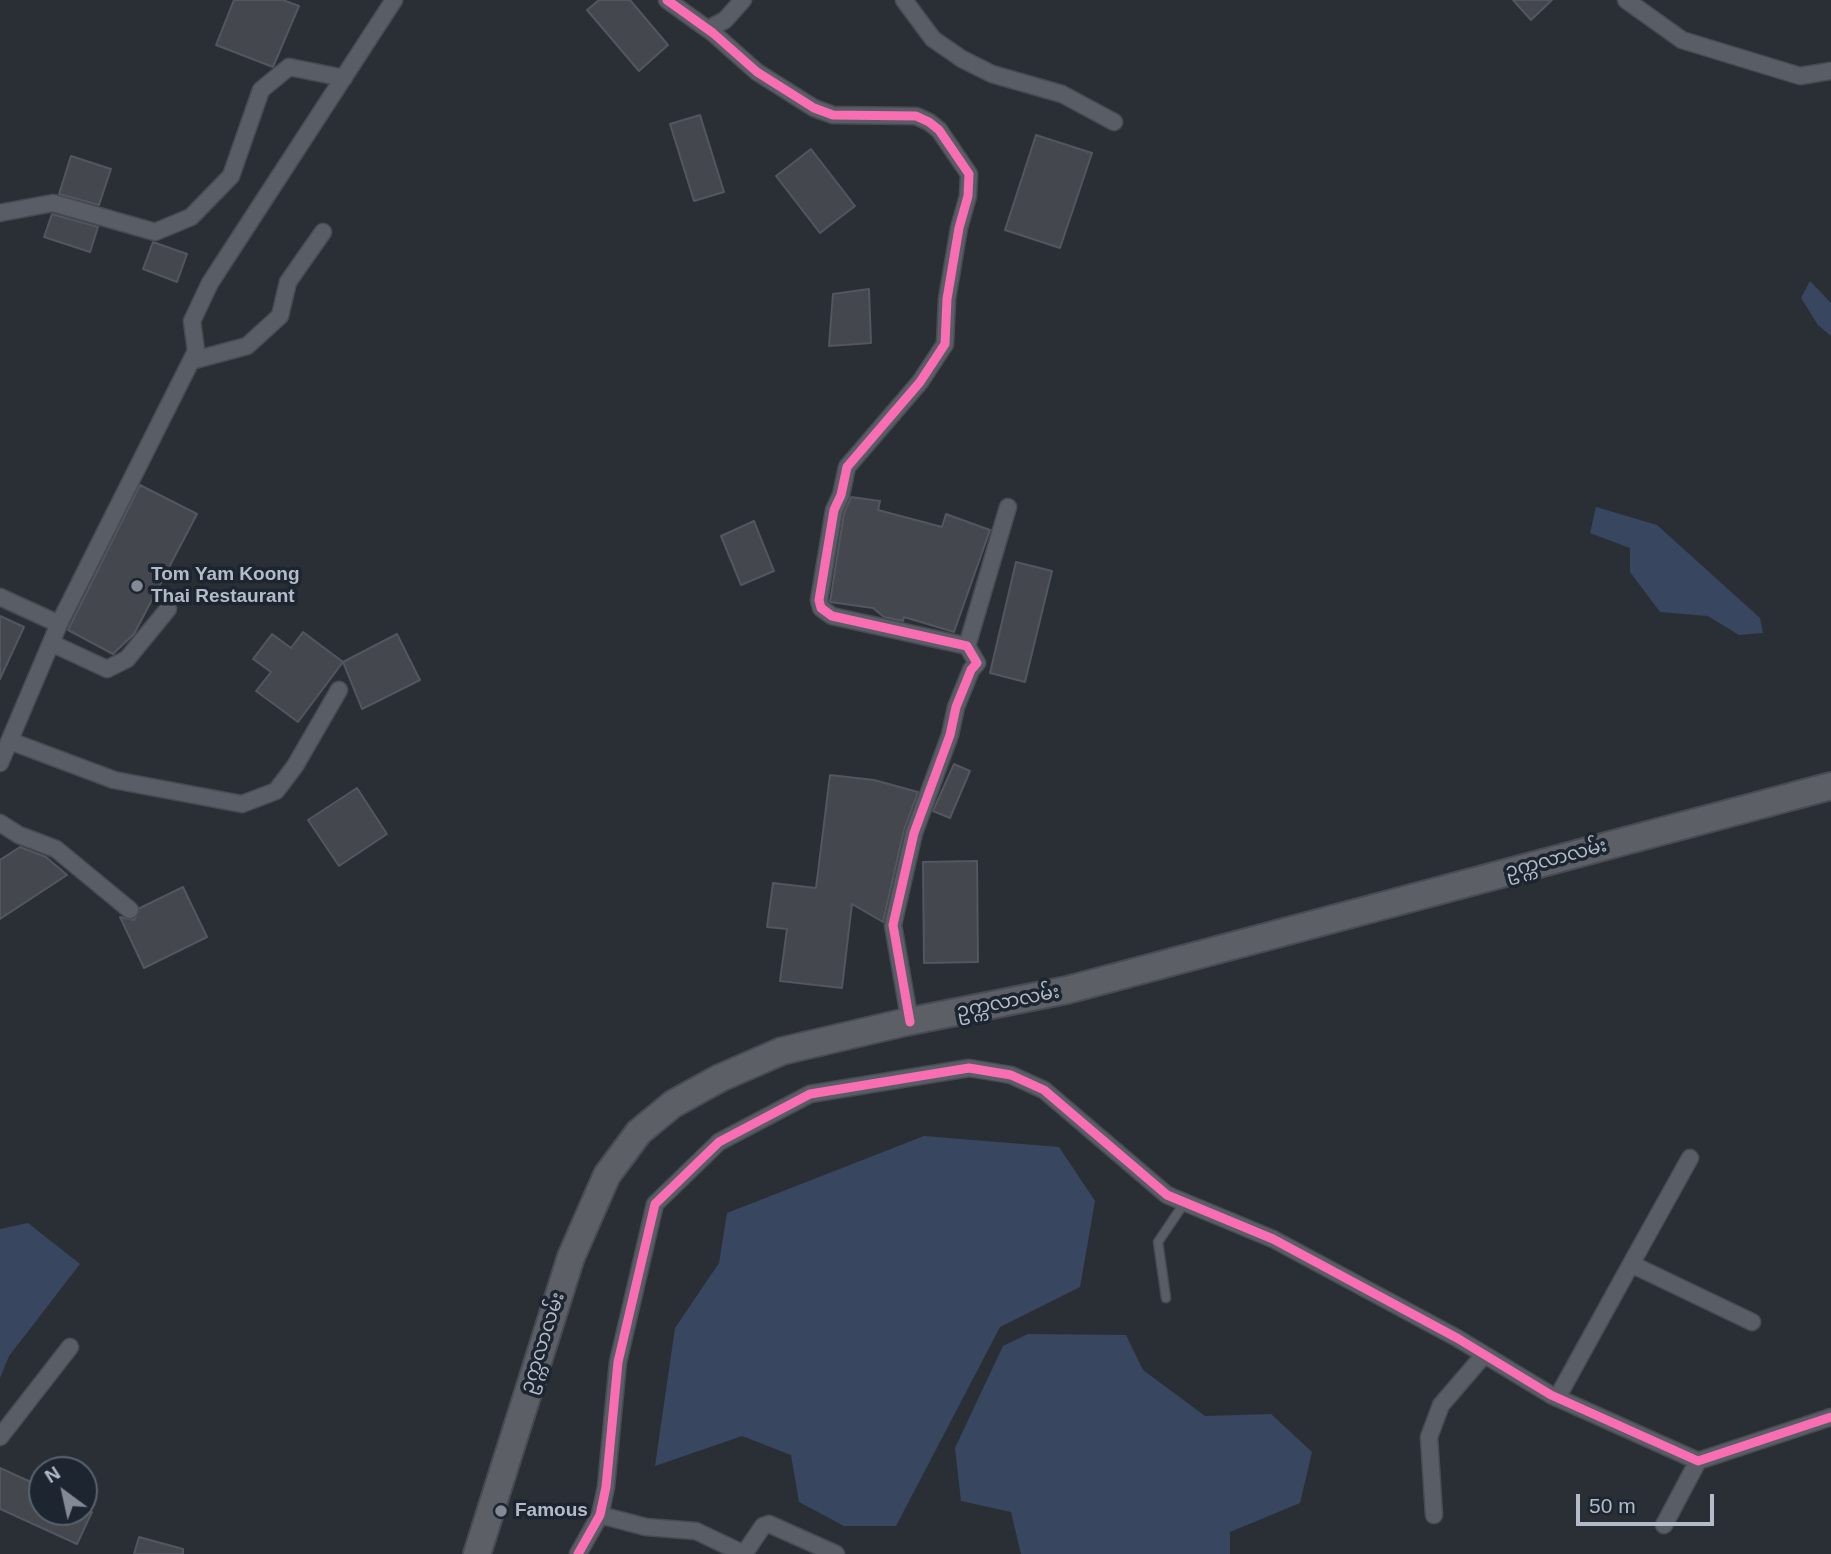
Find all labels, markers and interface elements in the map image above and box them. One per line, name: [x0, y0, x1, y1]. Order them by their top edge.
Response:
place label: Tom Yam Koong Thai Restaurant: [151, 564, 299, 608]
marker: Tom Yam Koong Thai Restaurant: [129, 578, 145, 594]
street label: ဥက္ကလာလမ်း: [1502, 834, 1610, 884]
street label: ဥက္ကလာလမ်း: [954, 981, 1062, 1023]
street label: ဥက္ကလာလမ်း: [516, 1290, 570, 1396]
north arrow: [28, 1456, 98, 1526]
text: N: [41, 1462, 64, 1487]
scale bar: [1579, 1480, 1717, 1524]
text: 50 m: [1589, 1494, 1636, 1517]
place label: Famous: [515, 1500, 588, 1522]
marker: Famous: [493, 1503, 509, 1519]

